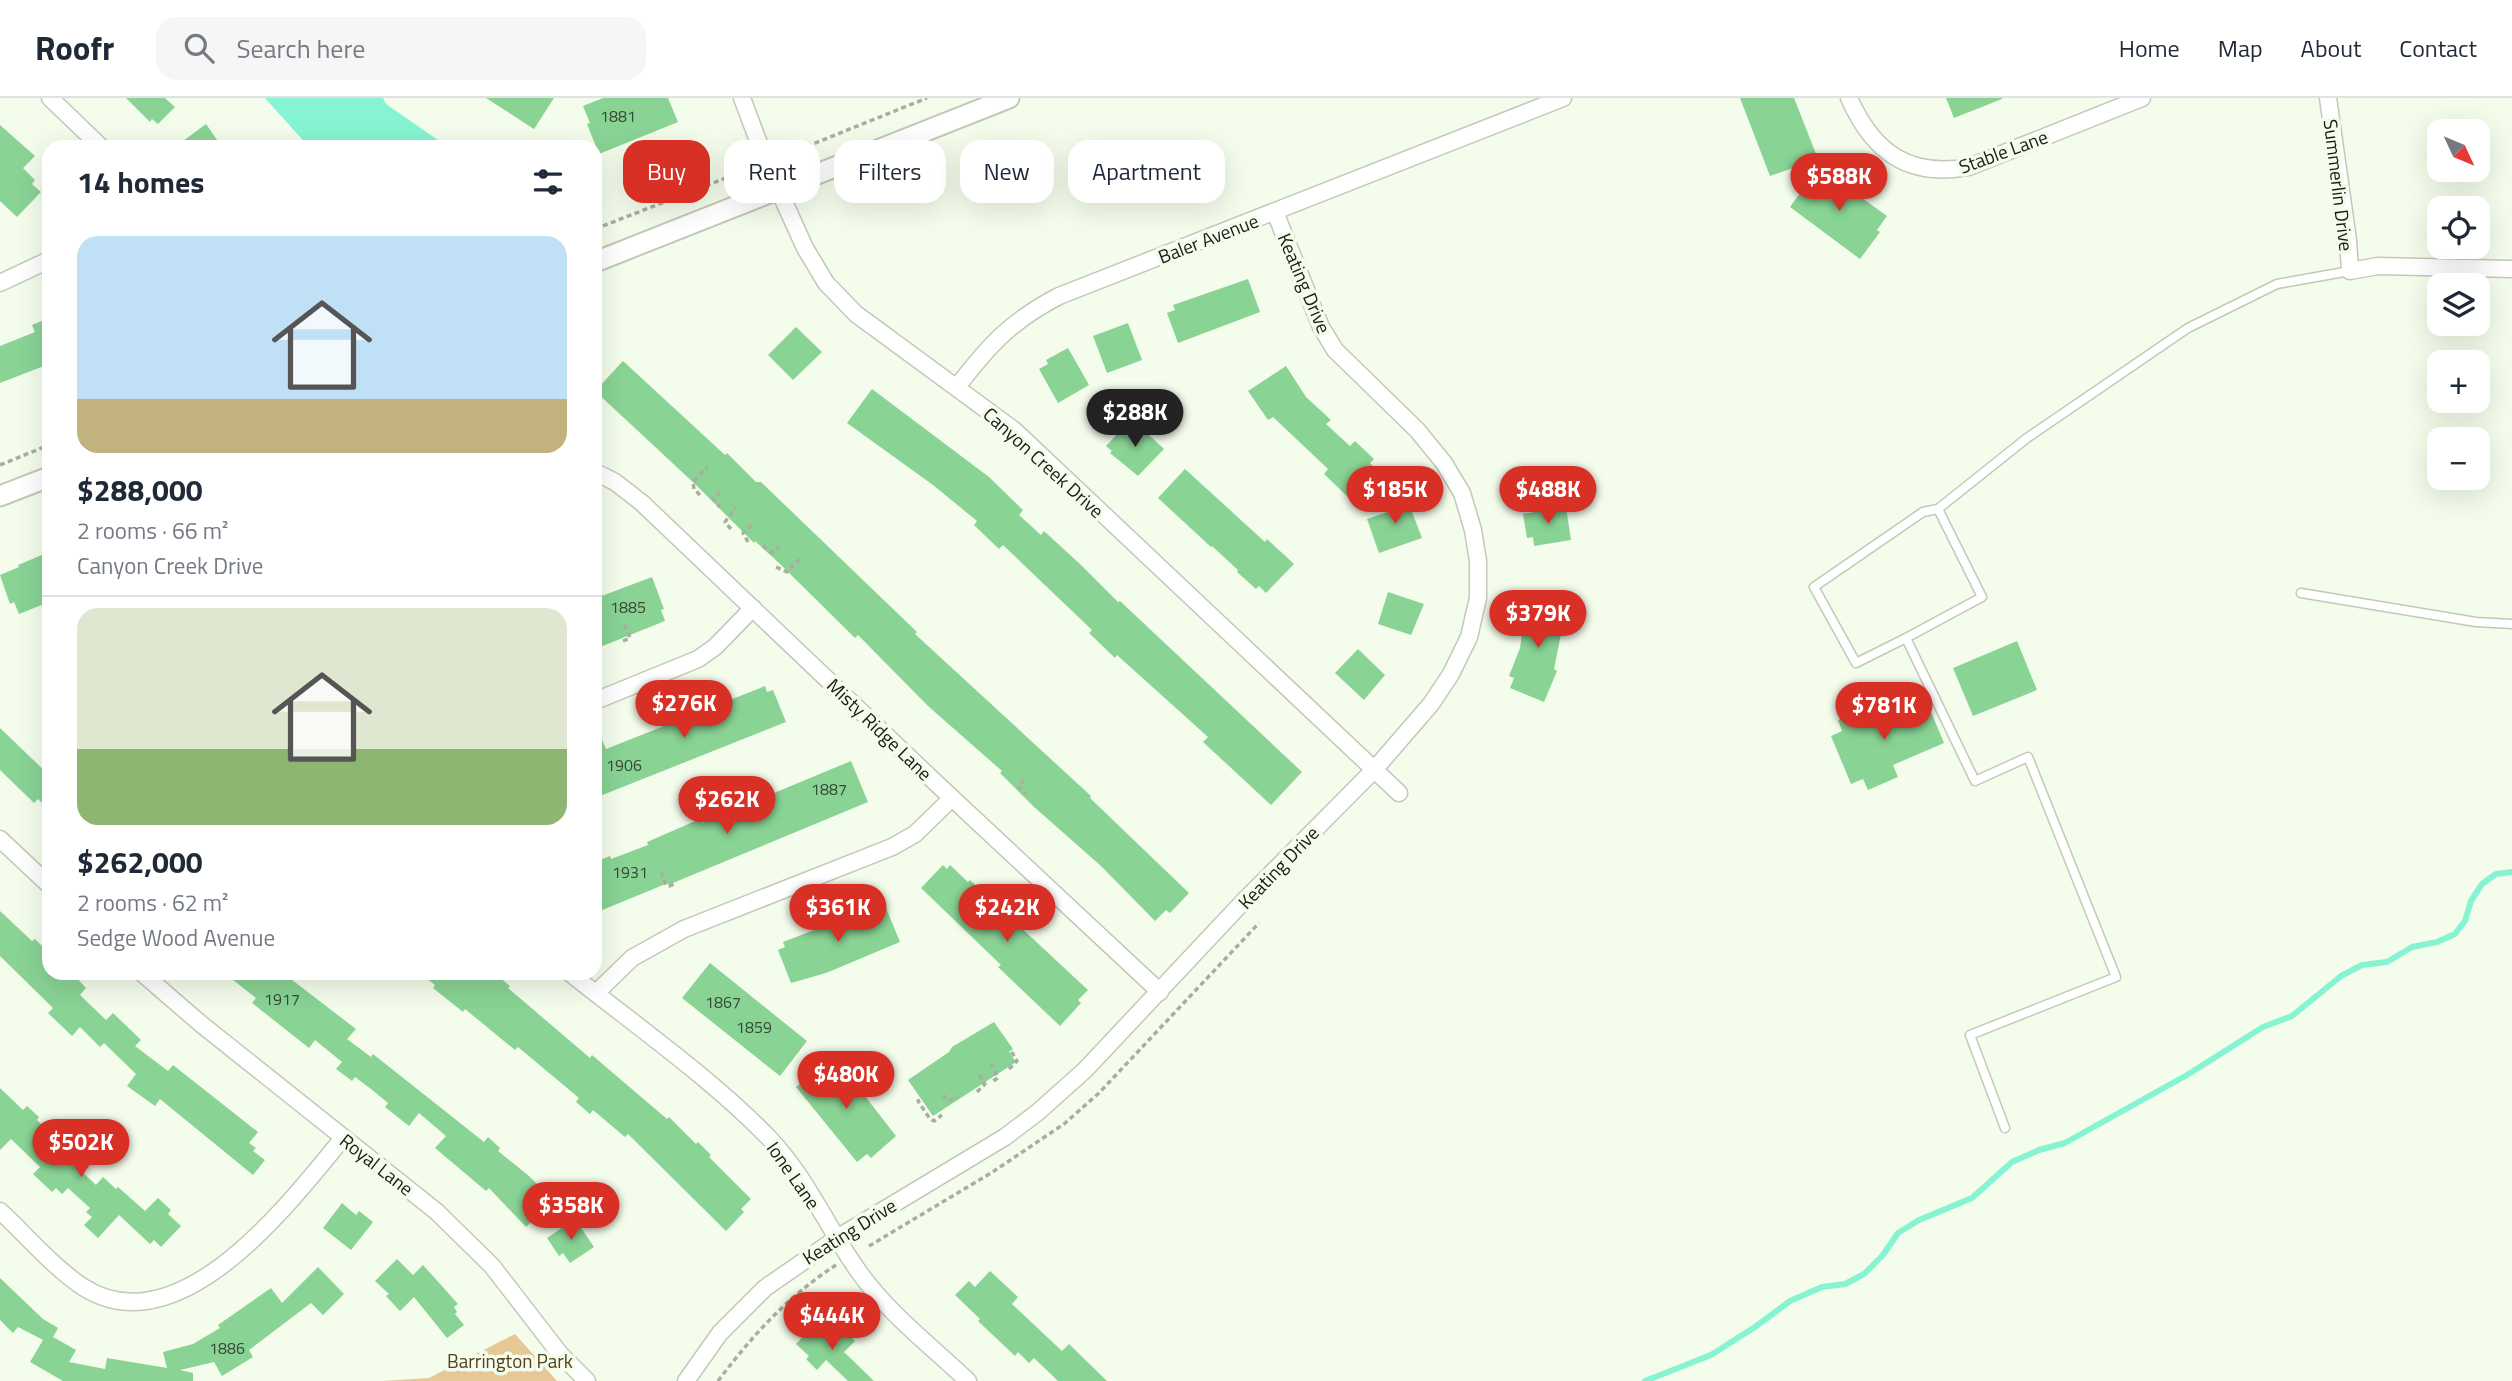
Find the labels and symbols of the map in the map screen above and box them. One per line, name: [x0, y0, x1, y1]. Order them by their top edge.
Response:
house number: 1881: [600, 104, 636, 128]
street label: Summerlin Drive: [2317, 117, 2361, 253]
north arrow: [2427, 119, 2490, 182]
street label: Stable Lane: [1954, 121, 2052, 181]
pin: $588K: [1790, 153, 1888, 213]
street label: Baler Avenue: [1154, 206, 1262, 270]
street label: Keating Drive: [1271, 228, 1339, 338]
pin: $288K: [1086, 390, 1184, 449]
street label: Canyon Creek Drive: [977, 400, 1111, 524]
pin: $185K: [1346, 466, 1444, 526]
pin: $488K: [1499, 466, 1597, 526]
pin: $379K: [1489, 590, 1587, 650]
house number: 1885: [610, 595, 646, 619]
street label: Misty Ridge Lane: [821, 671, 939, 787]
pin: $276K: [635, 680, 733, 740]
pin: $781K: [1835, 682, 1933, 742]
house number: 1906: [606, 753, 642, 777]
pin: $262K: [678, 776, 776, 836]
house number: 1887: [811, 777, 847, 801]
street label: Keating Drive: [1231, 819, 1325, 915]
house number: 1931: [612, 860, 648, 884]
pin: $361K: [789, 884, 887, 944]
pin: $242K: [958, 884, 1056, 944]
house number: 1917: [264, 987, 300, 1011]
house number: 1867: [705, 990, 741, 1014]
house number: 1859: [736, 1015, 772, 1039]
pin: $480K: [797, 1052, 895, 1111]
pin: $502K: [32, 1119, 130, 1179]
street label: Royal Lane: [334, 1126, 420, 1202]
street label: Ione Lane: [760, 1135, 828, 1215]
pin: $358K: [522, 1182, 620, 1242]
street label: Keating Drive: [796, 1191, 902, 1271]
pin: $444K: [783, 1292, 881, 1352]
house number: 1886: [209, 1336, 245, 1360]
park label: Barrington Park: [447, 1346, 573, 1375]

